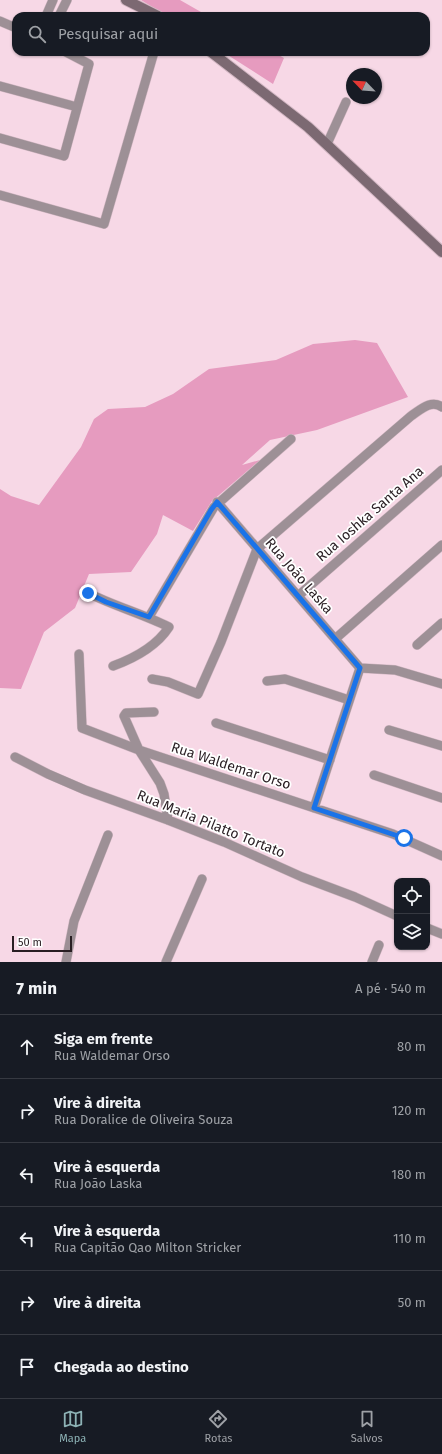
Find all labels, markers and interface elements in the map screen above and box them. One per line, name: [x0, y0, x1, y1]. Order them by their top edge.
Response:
search box: [12, 12, 430, 56]
icon: search: [26, 23, 48, 45]
text: Pesquisar aqui: [58, 25, 158, 43]
north arrow: [346, 68, 382, 104]
street label: Rua Ioshka Santa Ana: [313, 463, 427, 565]
street label: Rua João Laska: [261, 535, 337, 617]
route end: [79, 584, 97, 602]
street label: Rua Waldemar Orso: [169, 739, 293, 793]
street label: Rua Maria Pilatto Tortato: [134, 786, 288, 862]
route start: [395, 829, 413, 847]
map controls: [394, 878, 430, 950]
button: locate: [394, 878, 430, 914]
button: layers: [394, 914, 430, 950]
scale bar: [12, 934, 72, 953]
text: 50 m: [18, 936, 42, 949]
text: 7 min: [16, 978, 57, 999]
text: A pé · 540 m: [355, 981, 426, 996]
text: Siga em frente: [54, 1030, 153, 1048]
icon: ahead: [16, 1036, 38, 1058]
text: 80 m: [397, 1039, 426, 1054]
text: Rua Waldemar Orso: [54, 1048, 170, 1063]
text: Vire à direita: [54, 1094, 141, 1112]
icon: right: [16, 1100, 38, 1122]
text: 120 m: [392, 1103, 426, 1118]
text: Rua Doralice de Oliveira Souza: [54, 1112, 233, 1127]
text: Vire à esquerda: [54, 1158, 160, 1176]
icon: left: [16, 1164, 38, 1186]
text: 180 m: [391, 1167, 426, 1182]
text: Rua João Laska: [54, 1176, 142, 1191]
text: Vire à esquerda: [54, 1222, 160, 1240]
icon: left: [16, 1228, 38, 1250]
text: 110 m: [393, 1231, 426, 1246]
text: Rua Capitão Qao Milton Stricker: [54, 1240, 241, 1255]
icon: right: [16, 1292, 38, 1314]
text: Vire à direita: [54, 1294, 141, 1312]
text: 50 m: [398, 1295, 426, 1310]
icon: arrive: [16, 1356, 38, 1378]
text: Chegada ao destino: [54, 1358, 189, 1376]
tab: Mapa: [59, 1408, 86, 1445]
tab: Rotas: [205, 1408, 232, 1445]
tab: Salvos: [351, 1408, 383, 1445]

